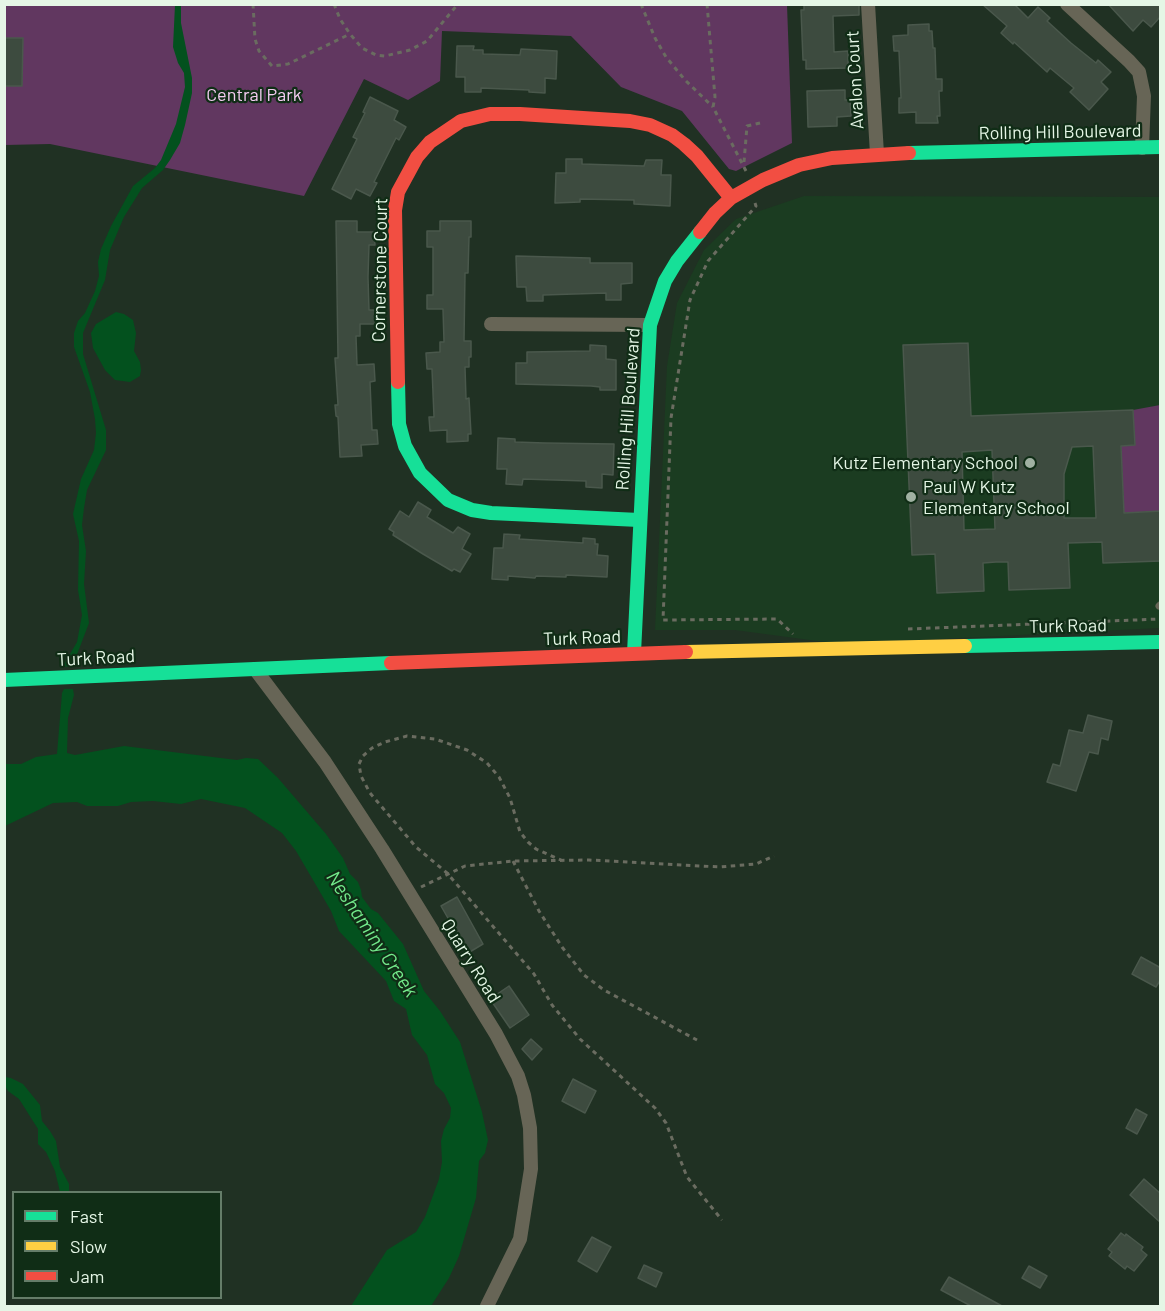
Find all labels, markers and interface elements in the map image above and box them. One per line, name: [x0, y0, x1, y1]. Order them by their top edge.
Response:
street label: Avalon Court: [842, 30, 868, 130]
park label: Central Park: [206, 84, 302, 106]
street label: Rolling Hill Boulevard: [978, 120, 1142, 144]
street label: Cornerstone Court: [368, 198, 392, 342]
street label: Rolling Hill Boulevard: [612, 327, 644, 491]
place label: Kutz Elementary School: [833, 452, 1018, 474]
marker: Kutz Elementary School: [1023, 456, 1037, 470]
place label: Paul W Kutz Elementary School: [923, 476, 1070, 518]
marker: Paul W Kutz Elementary School: [904, 490, 918, 504]
street label: Turk Road: [1029, 615, 1107, 637]
street label: Turk Road: [543, 626, 621, 650]
street label: Turk Road: [56, 645, 136, 671]
water label: Neshaminy Creek: [321, 866, 423, 1002]
street label: Quarry Road: [437, 915, 505, 1007]
legend: [12, 1191, 222, 1299]
text: Fast: [70, 1205, 104, 1227]
text: Slow: [70, 1235, 107, 1257]
text: Jam: [70, 1265, 104, 1287]

